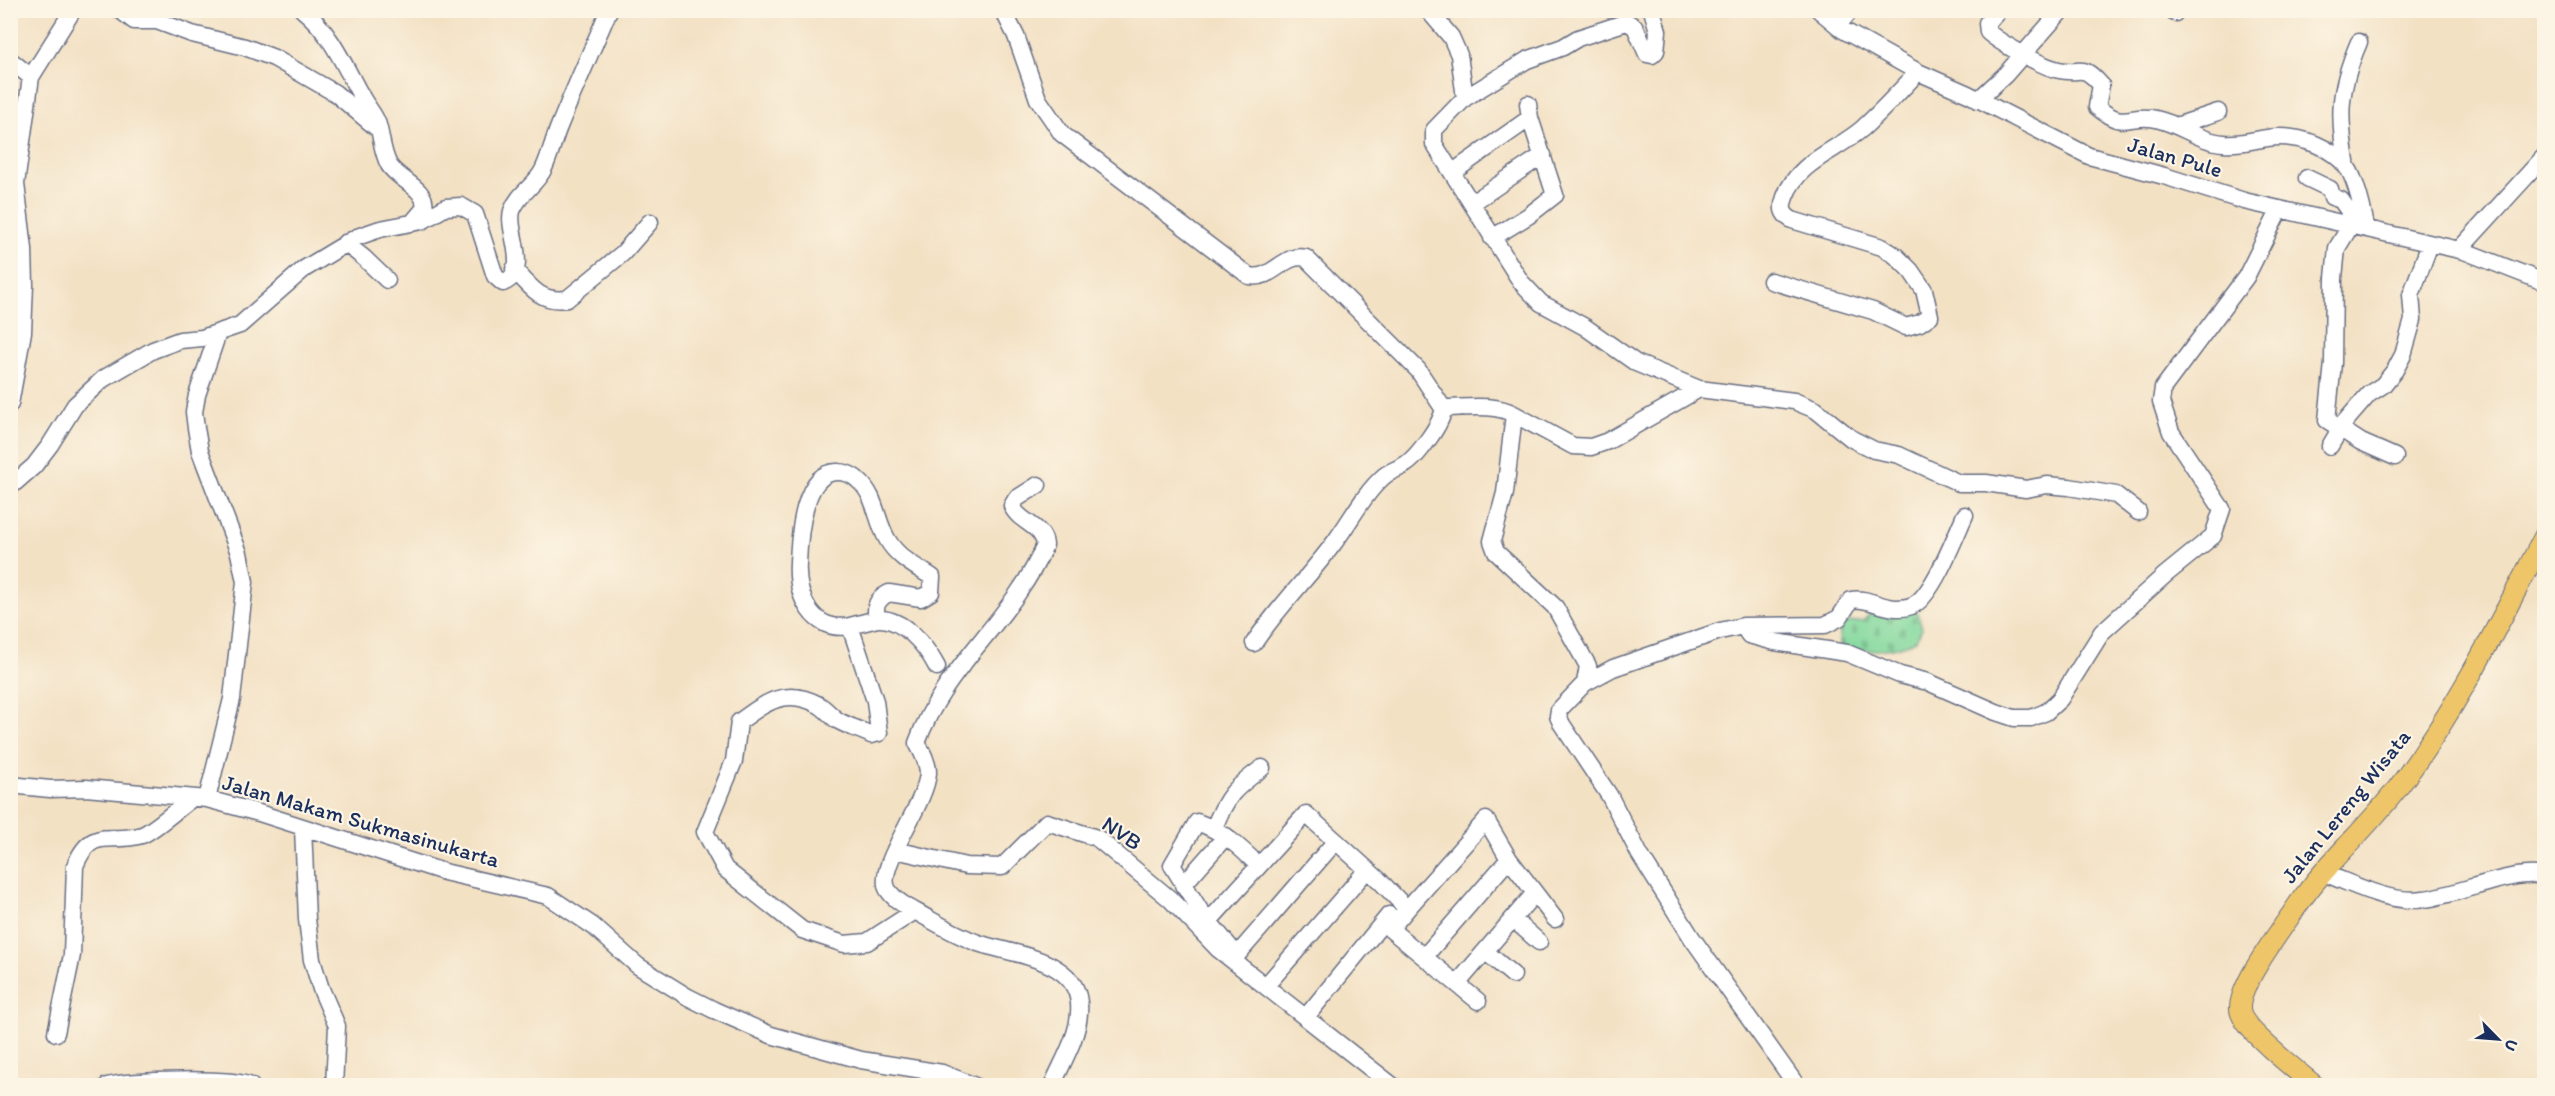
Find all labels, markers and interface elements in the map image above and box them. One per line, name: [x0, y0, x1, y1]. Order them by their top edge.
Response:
street label: Jalan Pule: [2125, 131, 2225, 183]
street label: Jalan Lereng Wisata: [2276, 723, 2417, 889]
street label: Jalan Makam Sukmasinukarta: [219, 768, 503, 874]
street label: NVB: [1097, 810, 1147, 856]
north arrow: [2468, 1009, 2528, 1069]
text: U: [2500, 1036, 2522, 1054]

